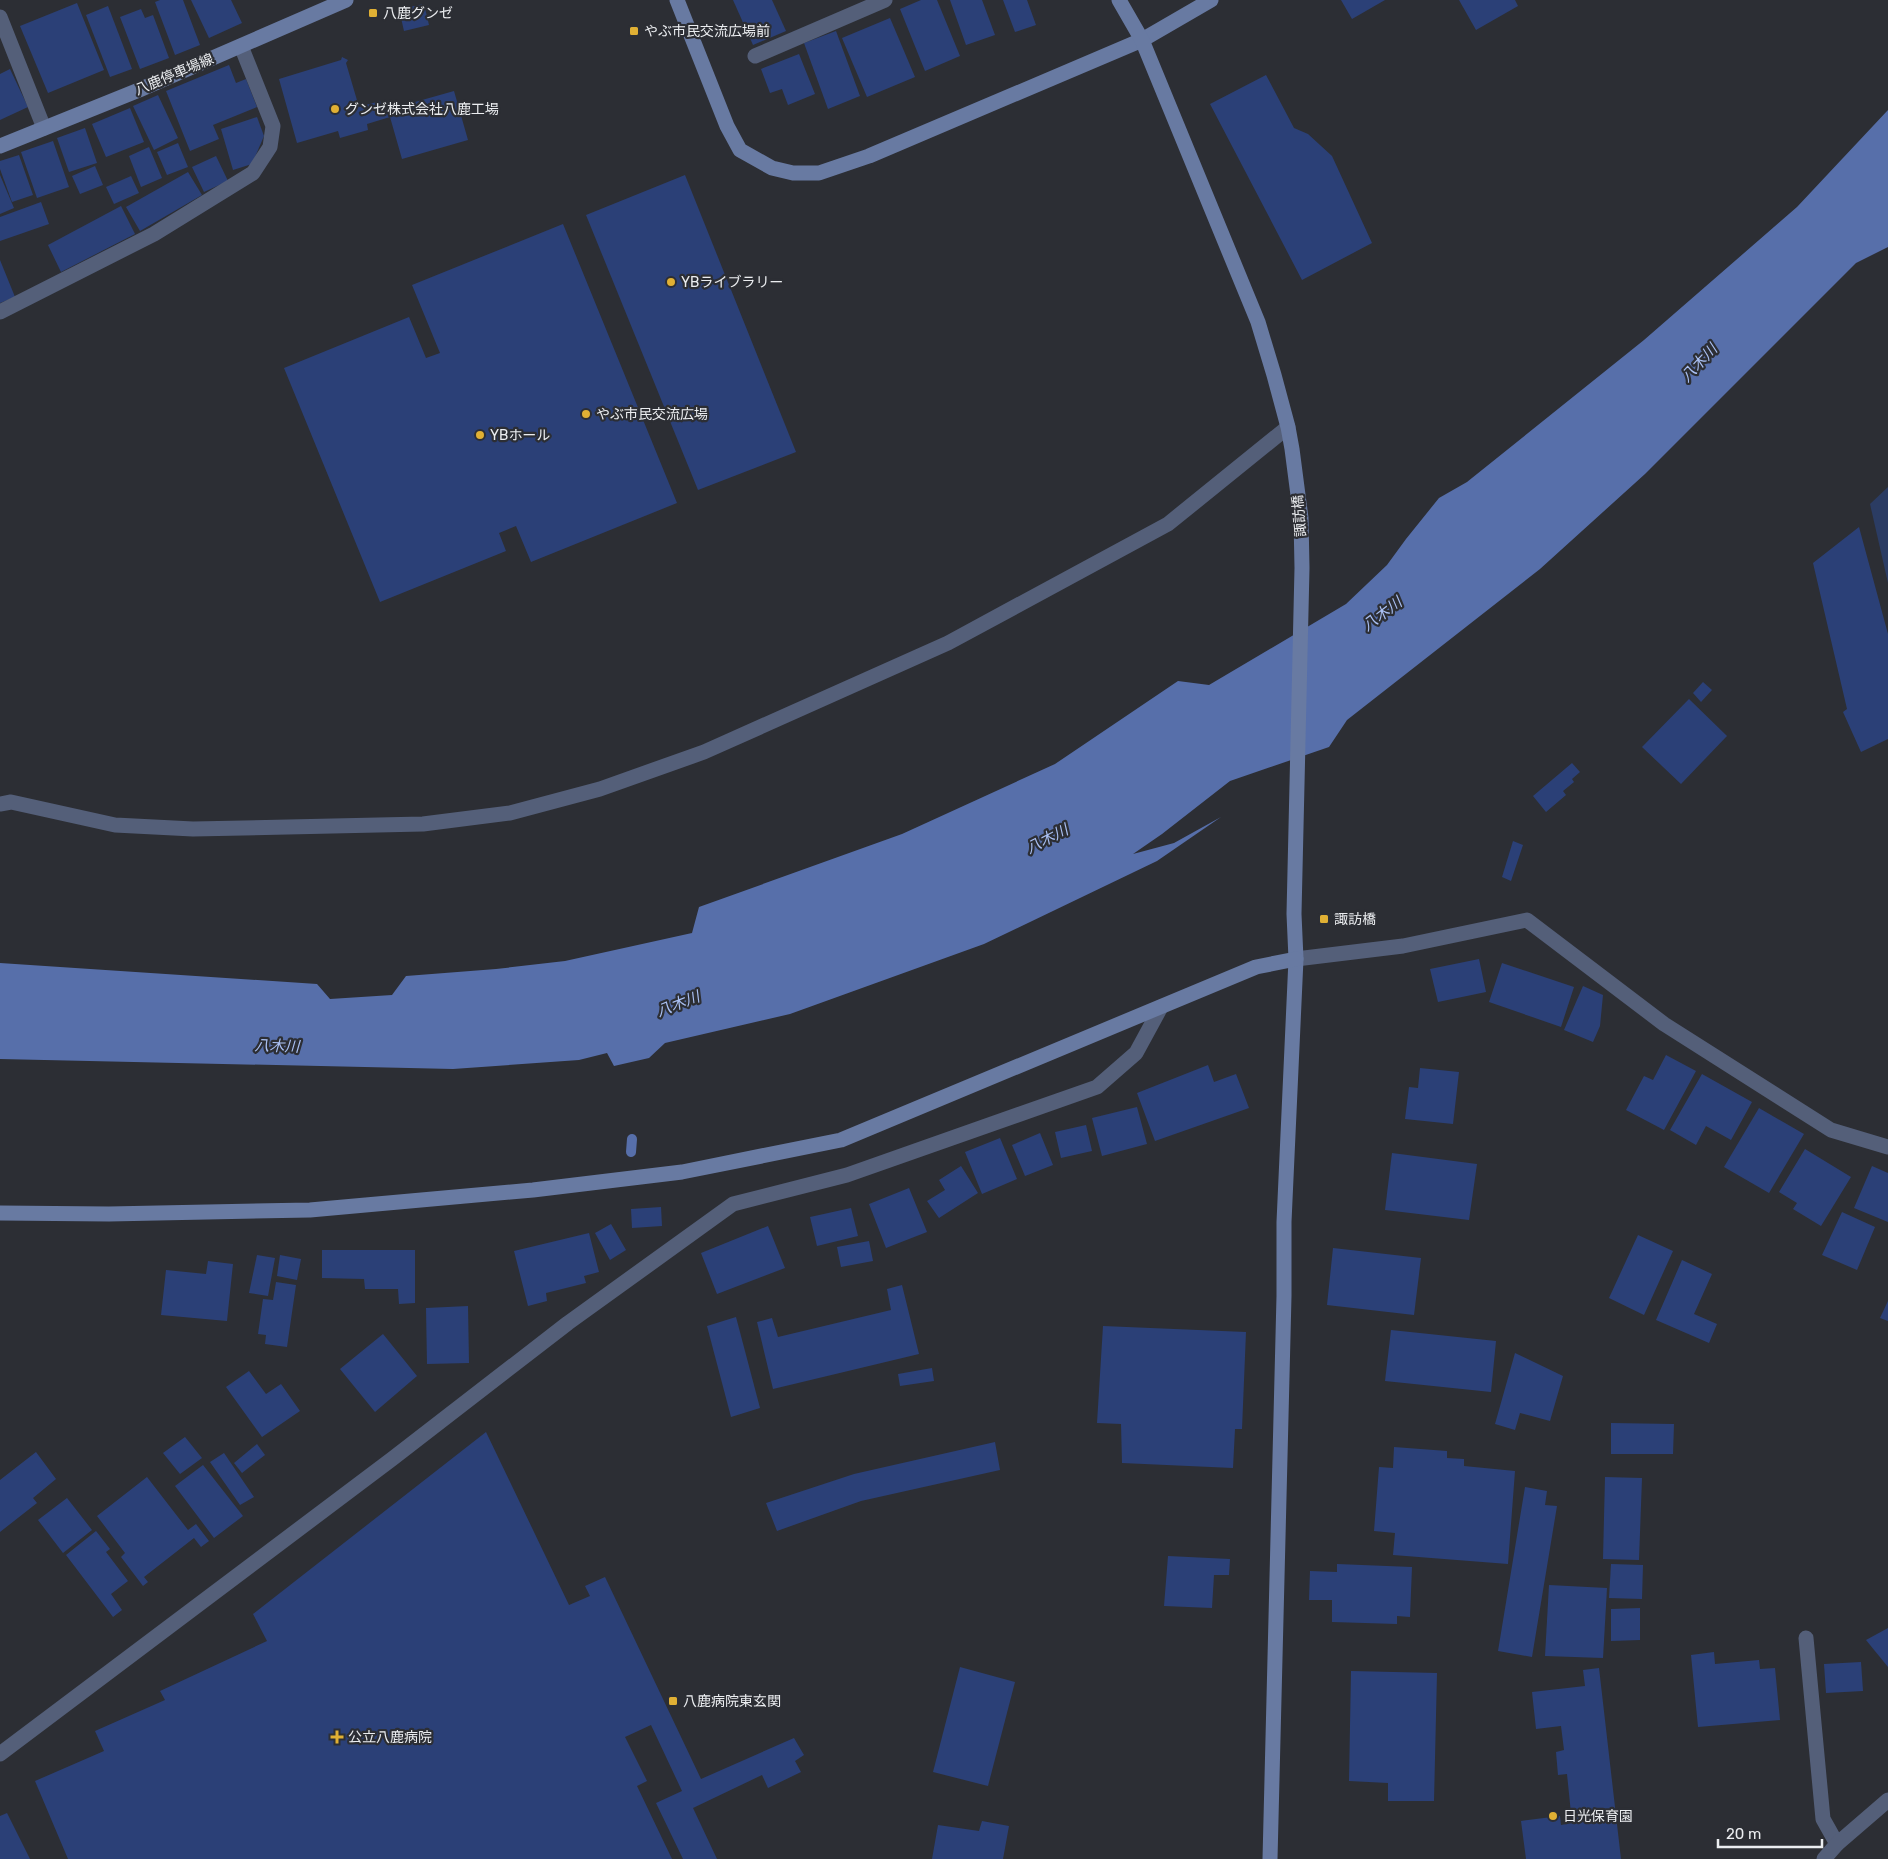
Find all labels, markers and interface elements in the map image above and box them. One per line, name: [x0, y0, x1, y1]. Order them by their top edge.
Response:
place label: 八鹿グンゼ: [383, 5, 453, 22]
marker: 八鹿グンゼ: [367, 7, 379, 19]
place label: やぶ市民交流広場前: [644, 23, 770, 40]
marker: やぶ市民交流広場前: [628, 25, 640, 37]
street label: 八鹿停車場線: [132, 50, 216, 99]
place label: グンゼ株式会社八鹿工場: [345, 101, 499, 118]
marker: グンゼ株式会社八鹿工場: [329, 103, 341, 115]
place label: YBライブラリー: [681, 274, 783, 291]
marker: YBライブラリー: [665, 276, 677, 288]
water label: 八木川: [1677, 339, 1722, 386]
place label: やぶ市民交流広場: [596, 406, 708, 423]
marker: やぶ市民交流広場: [580, 408, 592, 420]
place label: YBホール: [490, 427, 550, 444]
marker: YBホール: [474, 429, 486, 441]
street label: 諏訪橋: [1289, 494, 1310, 538]
water label: 八木川: [1359, 592, 1407, 635]
water label: 八木川: [1023, 820, 1073, 857]
place label: 諏訪橋: [1334, 911, 1376, 928]
marker: 諏訪橋: [1318, 913, 1330, 925]
water label: 八木川: [654, 987, 704, 1020]
water label: 八木川: [254, 1036, 302, 1056]
place label: 八鹿病院東玄関: [683, 1693, 781, 1710]
marker: 八鹿病院東玄関: [667, 1695, 679, 1707]
place label: 公立八鹿病院: [348, 1729, 432, 1746]
marker: 公立八鹿病院: [330, 1730, 344, 1744]
place label: 日光保育園: [1563, 1808, 1633, 1825]
marker: 日光保育園: [1547, 1810, 1559, 1822]
scale bar: [1718, 1816, 1822, 1848]
text: 20 m: [1726, 1825, 1761, 1843]

